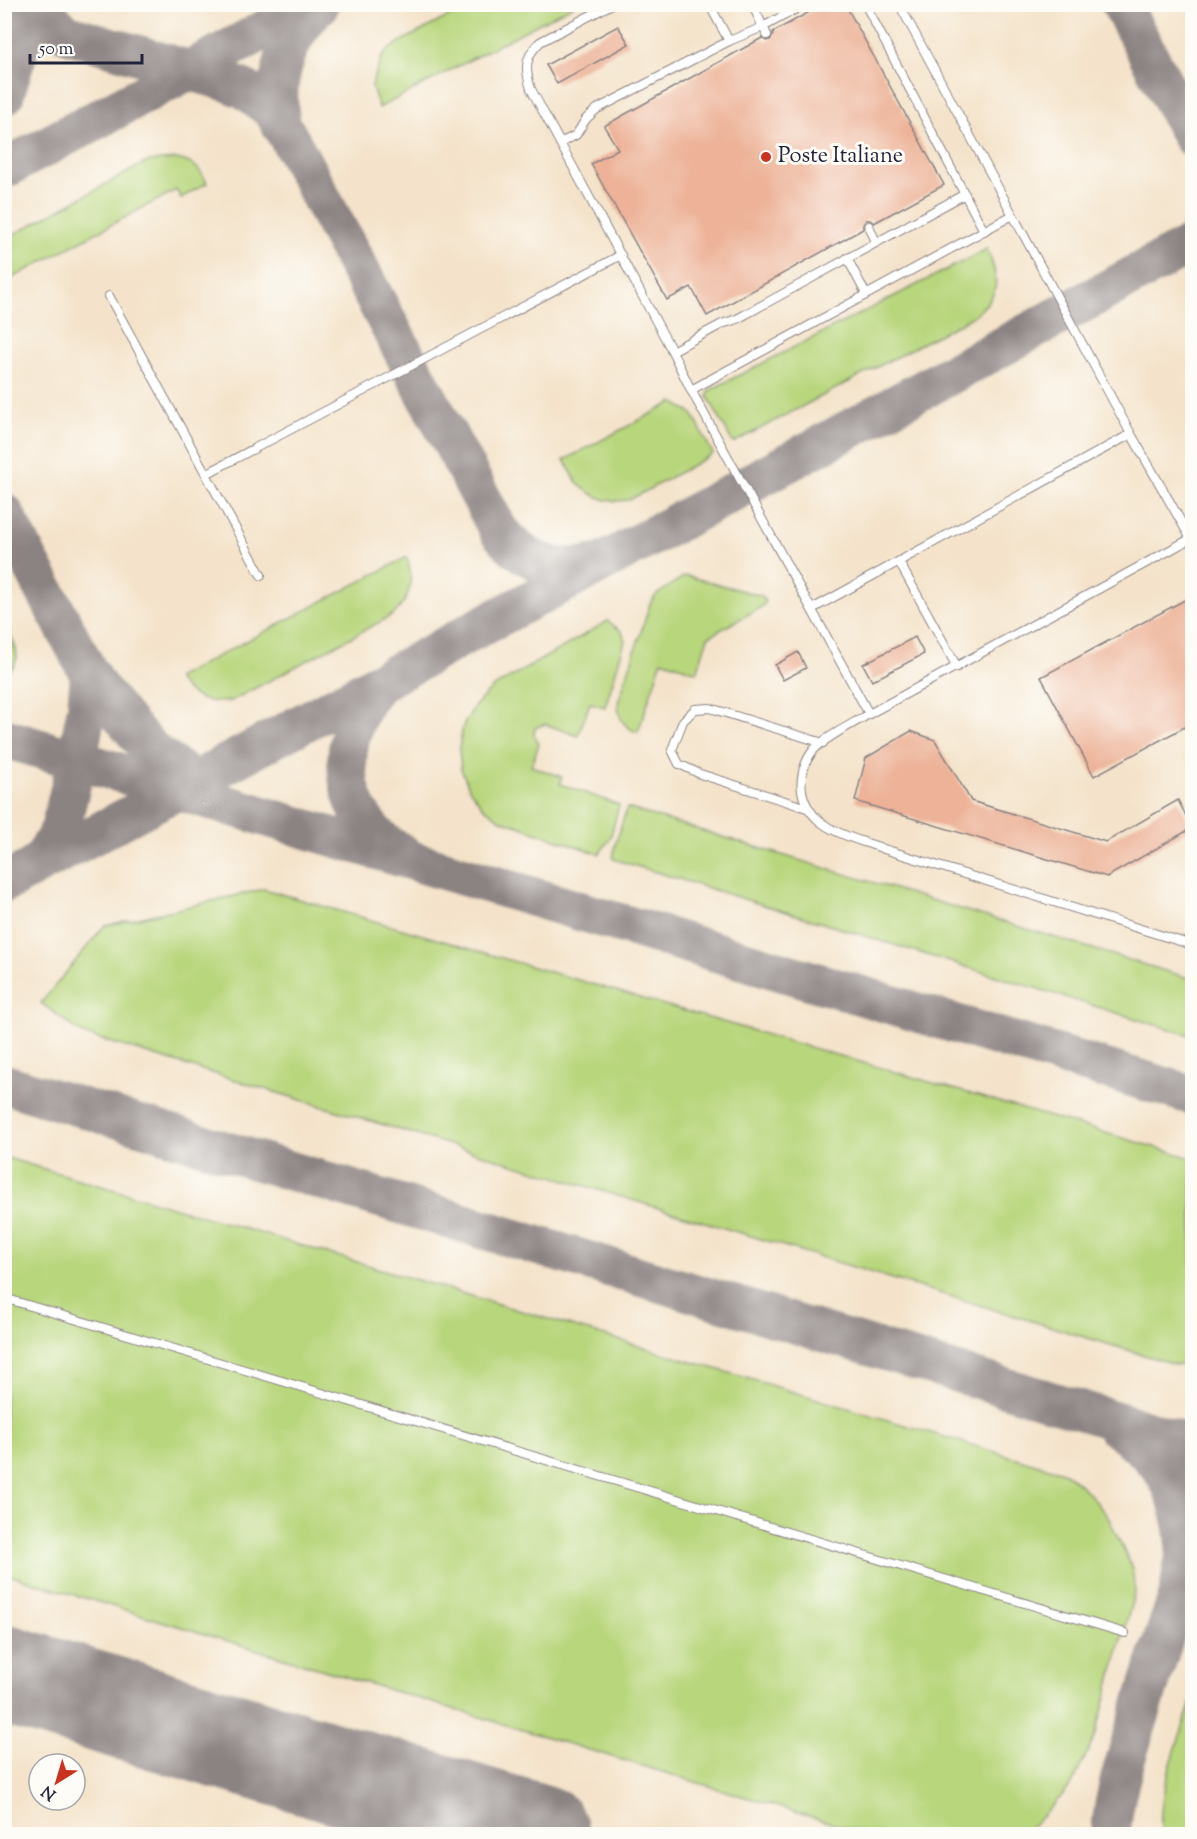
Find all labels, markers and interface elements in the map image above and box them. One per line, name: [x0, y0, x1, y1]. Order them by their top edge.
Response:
scale bar: [30, 27, 142, 65]
text: 50 m: [38, 37, 74, 63]
place label: Poste Italiane: [778, 141, 903, 173]
marker: Poste Italiane: [759, 150, 773, 164]
north arrow: [27, 1752, 87, 1812]
text: N: [37, 1779, 62, 1805]

